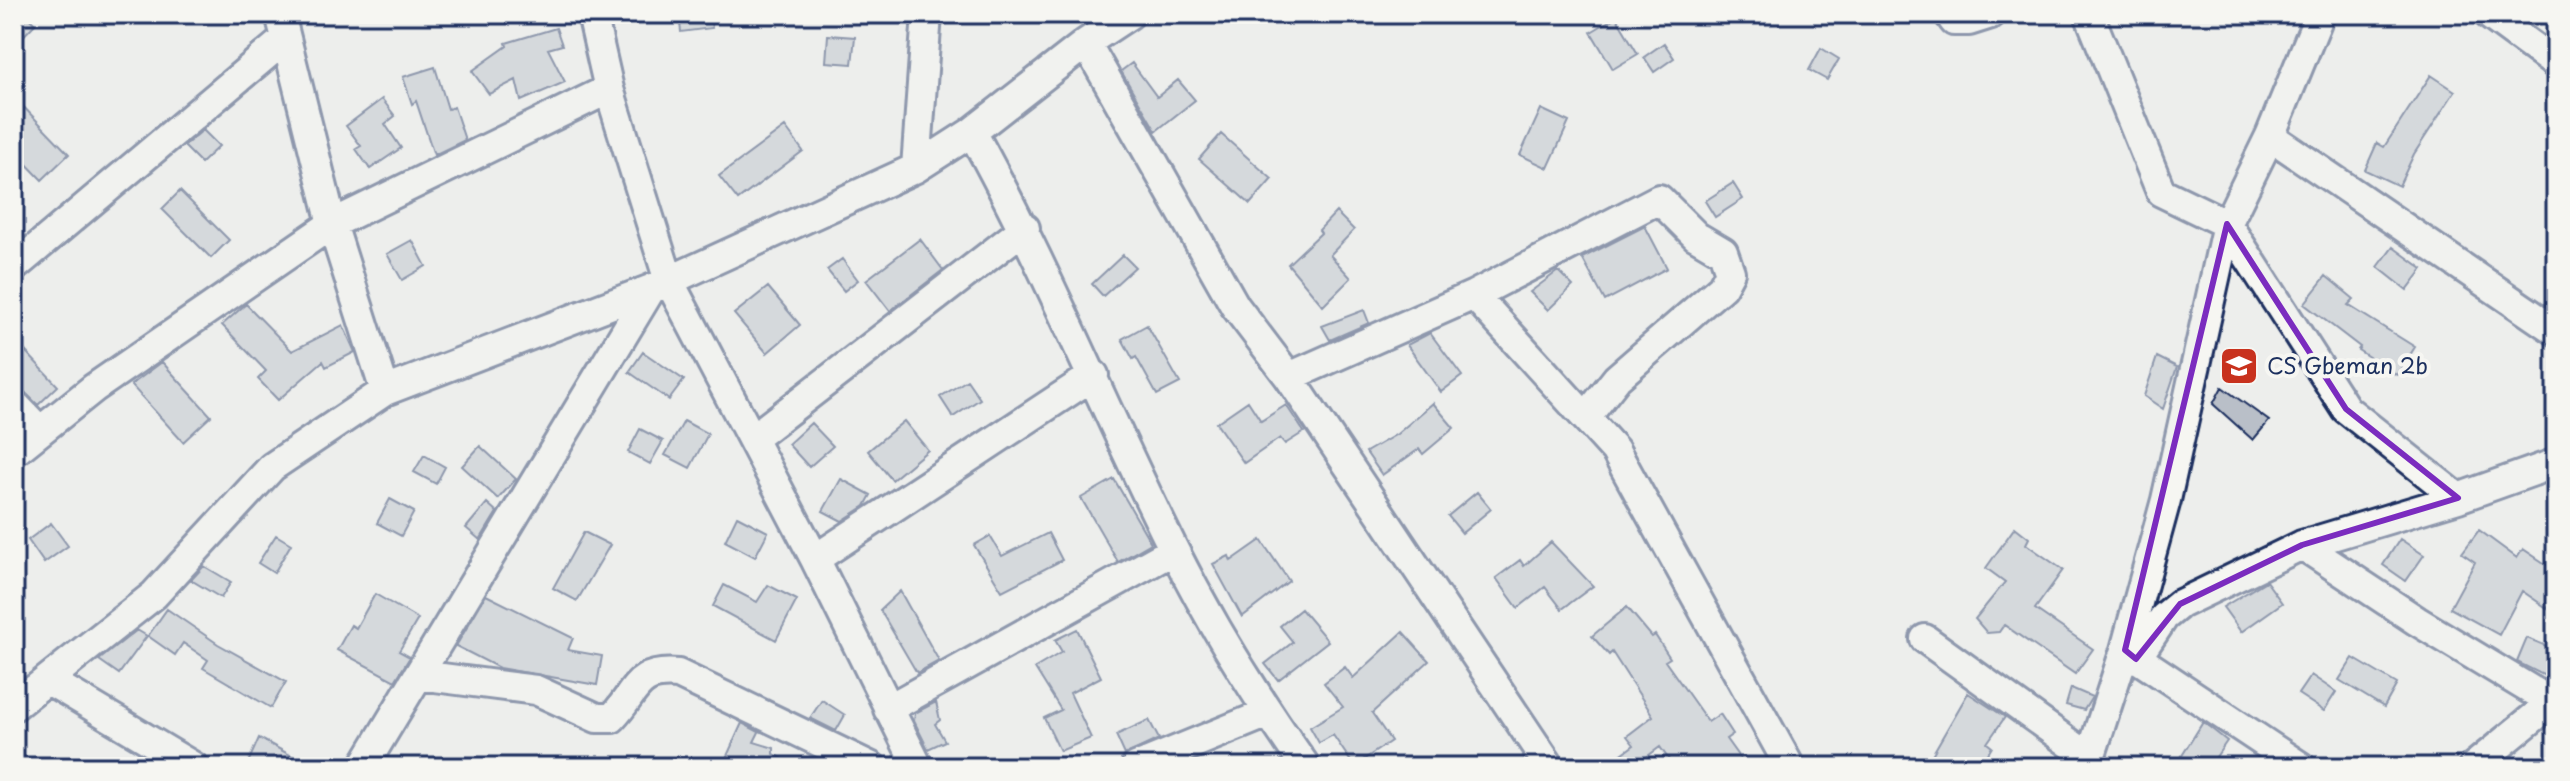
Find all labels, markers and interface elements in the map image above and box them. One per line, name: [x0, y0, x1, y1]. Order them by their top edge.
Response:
school or university icon: CS Gbeman 2b: [2218, 345, 2260, 387]
place label: CS Gbeman 2b: [2267, 348, 2428, 381]

